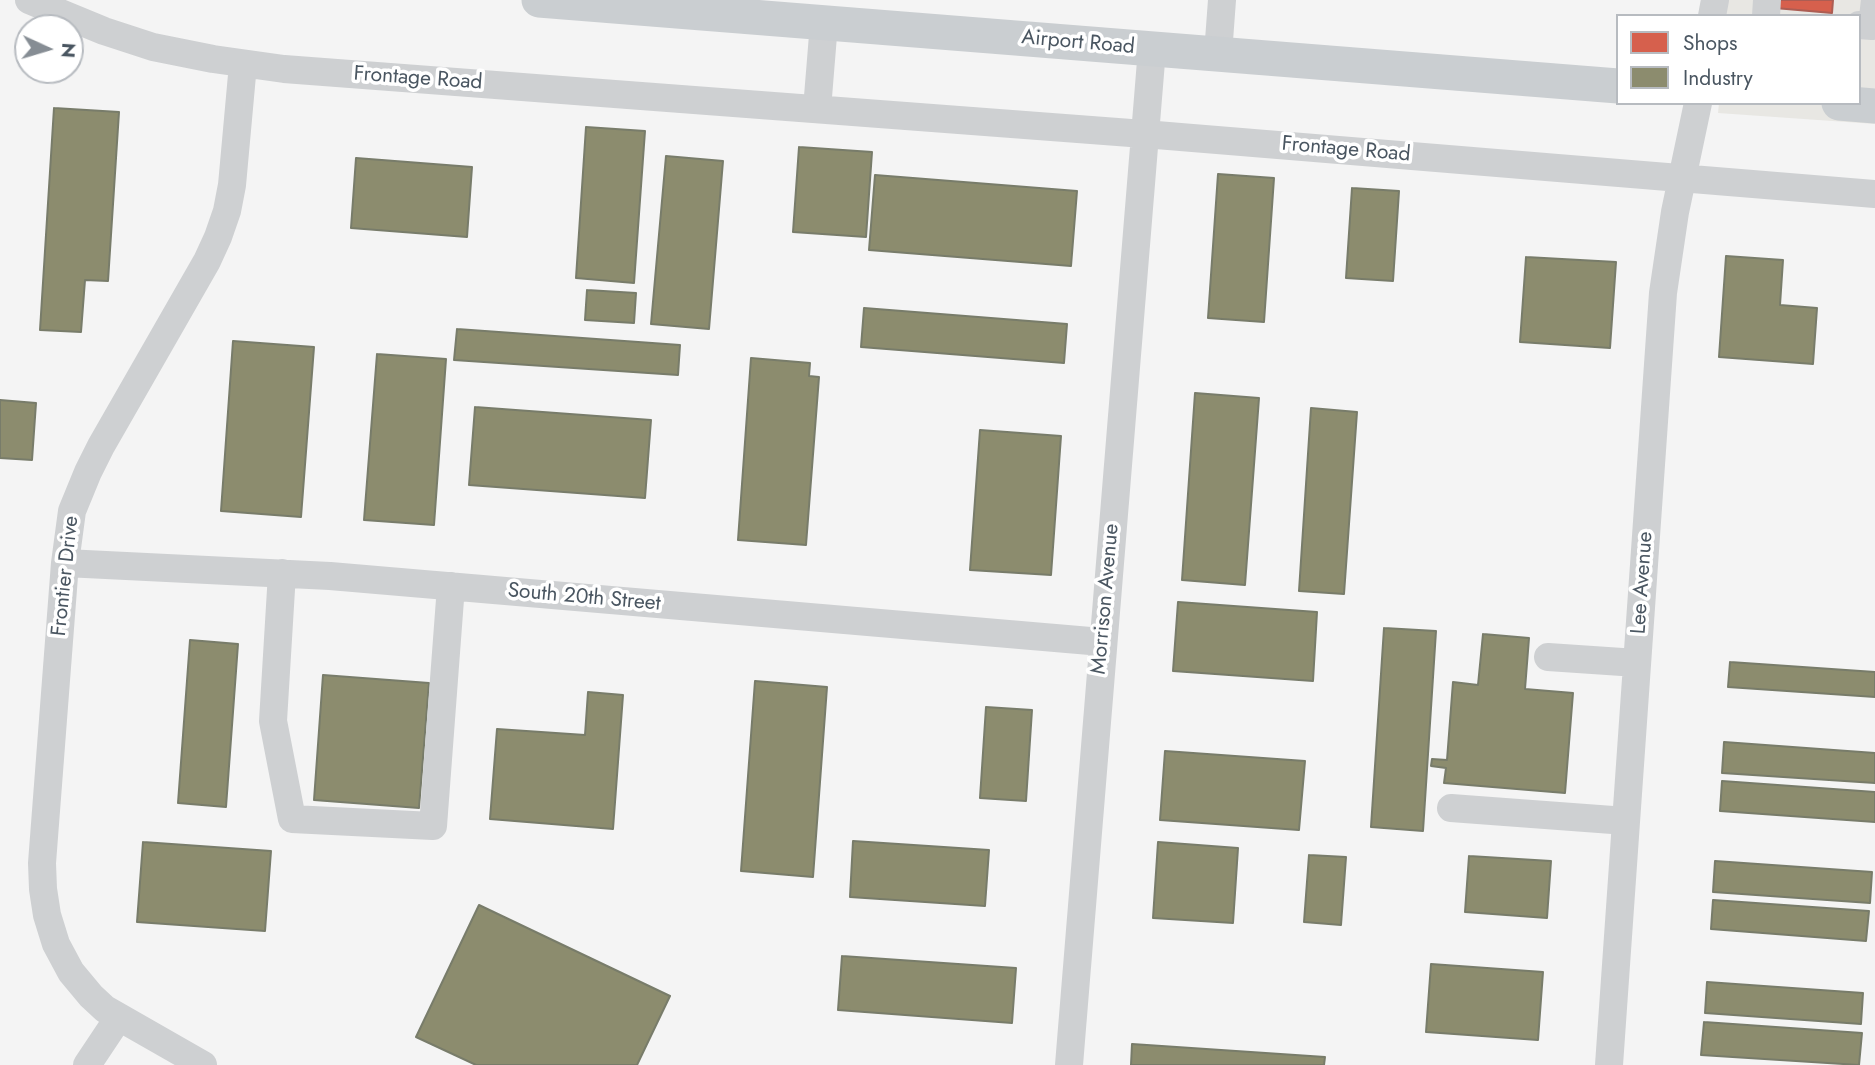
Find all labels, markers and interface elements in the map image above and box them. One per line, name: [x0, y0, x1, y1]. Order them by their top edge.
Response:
north arrow: [14, 14, 84, 84]
legend: [1616, 14, 1861, 105]
street label: Airport Road: [1020, 25, 1136, 61]
text: Shops: [1683, 28, 1737, 58]
text: N: [54, 42, 82, 59]
street label: Frontage Road: [353, 62, 483, 96]
text: Industry: [1683, 63, 1753, 93]
street label: Frontage Road: [1281, 132, 1411, 168]
street label: Frontier Drive: [47, 515, 85, 637]
street label: Morrison Avenue: [1087, 523, 1125, 675]
street label: Lee Avenue: [1627, 531, 1659, 635]
street label: South 20th Street: [507, 579, 661, 617]

